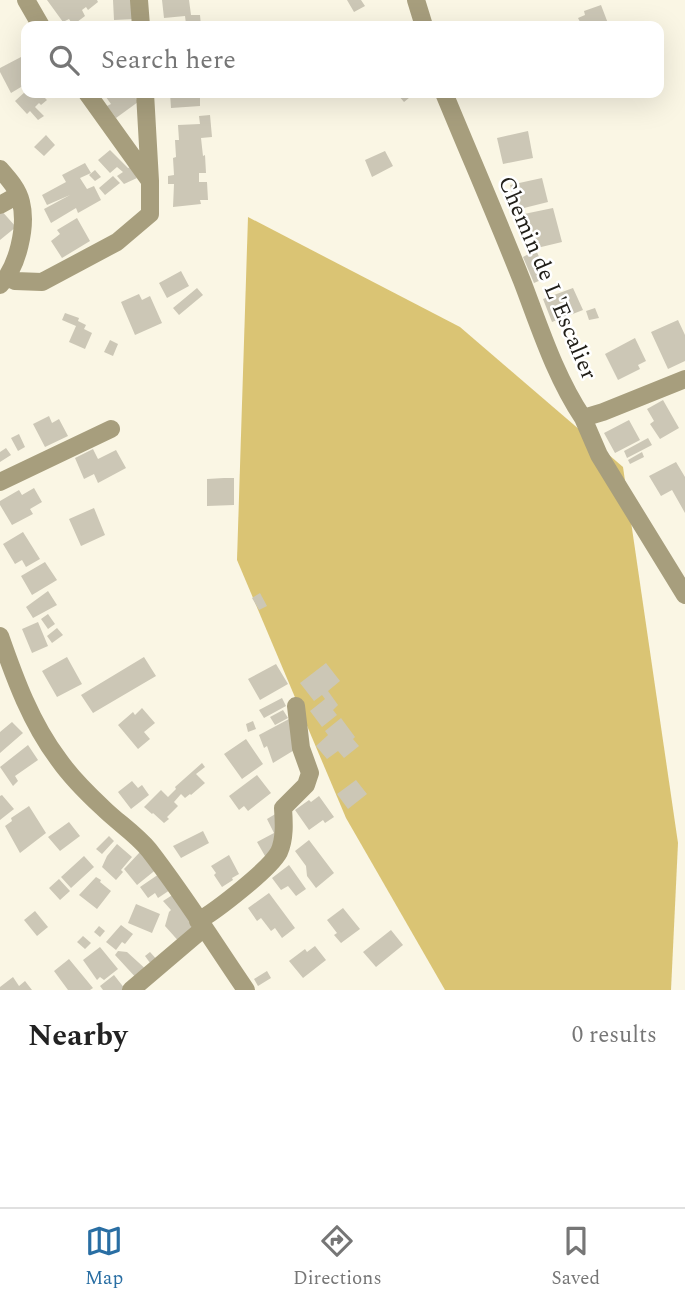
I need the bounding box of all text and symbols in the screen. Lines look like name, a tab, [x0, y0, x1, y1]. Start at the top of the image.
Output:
search box	[21, 21, 664, 98]
text: Search here	[101, 40, 236, 80]
icon: search	[45, 41, 83, 79]
street label: Chemin de L'Escalier	[488, 171, 606, 385]
text: Nearby	[28, 1013, 127, 1059]
text: 0 results	[572, 1018, 657, 1053]
tab: Map	[85, 1222, 123, 1293]
tab: Directions	[293, 1222, 382, 1293]
tab: Saved	[551, 1222, 600, 1293]

